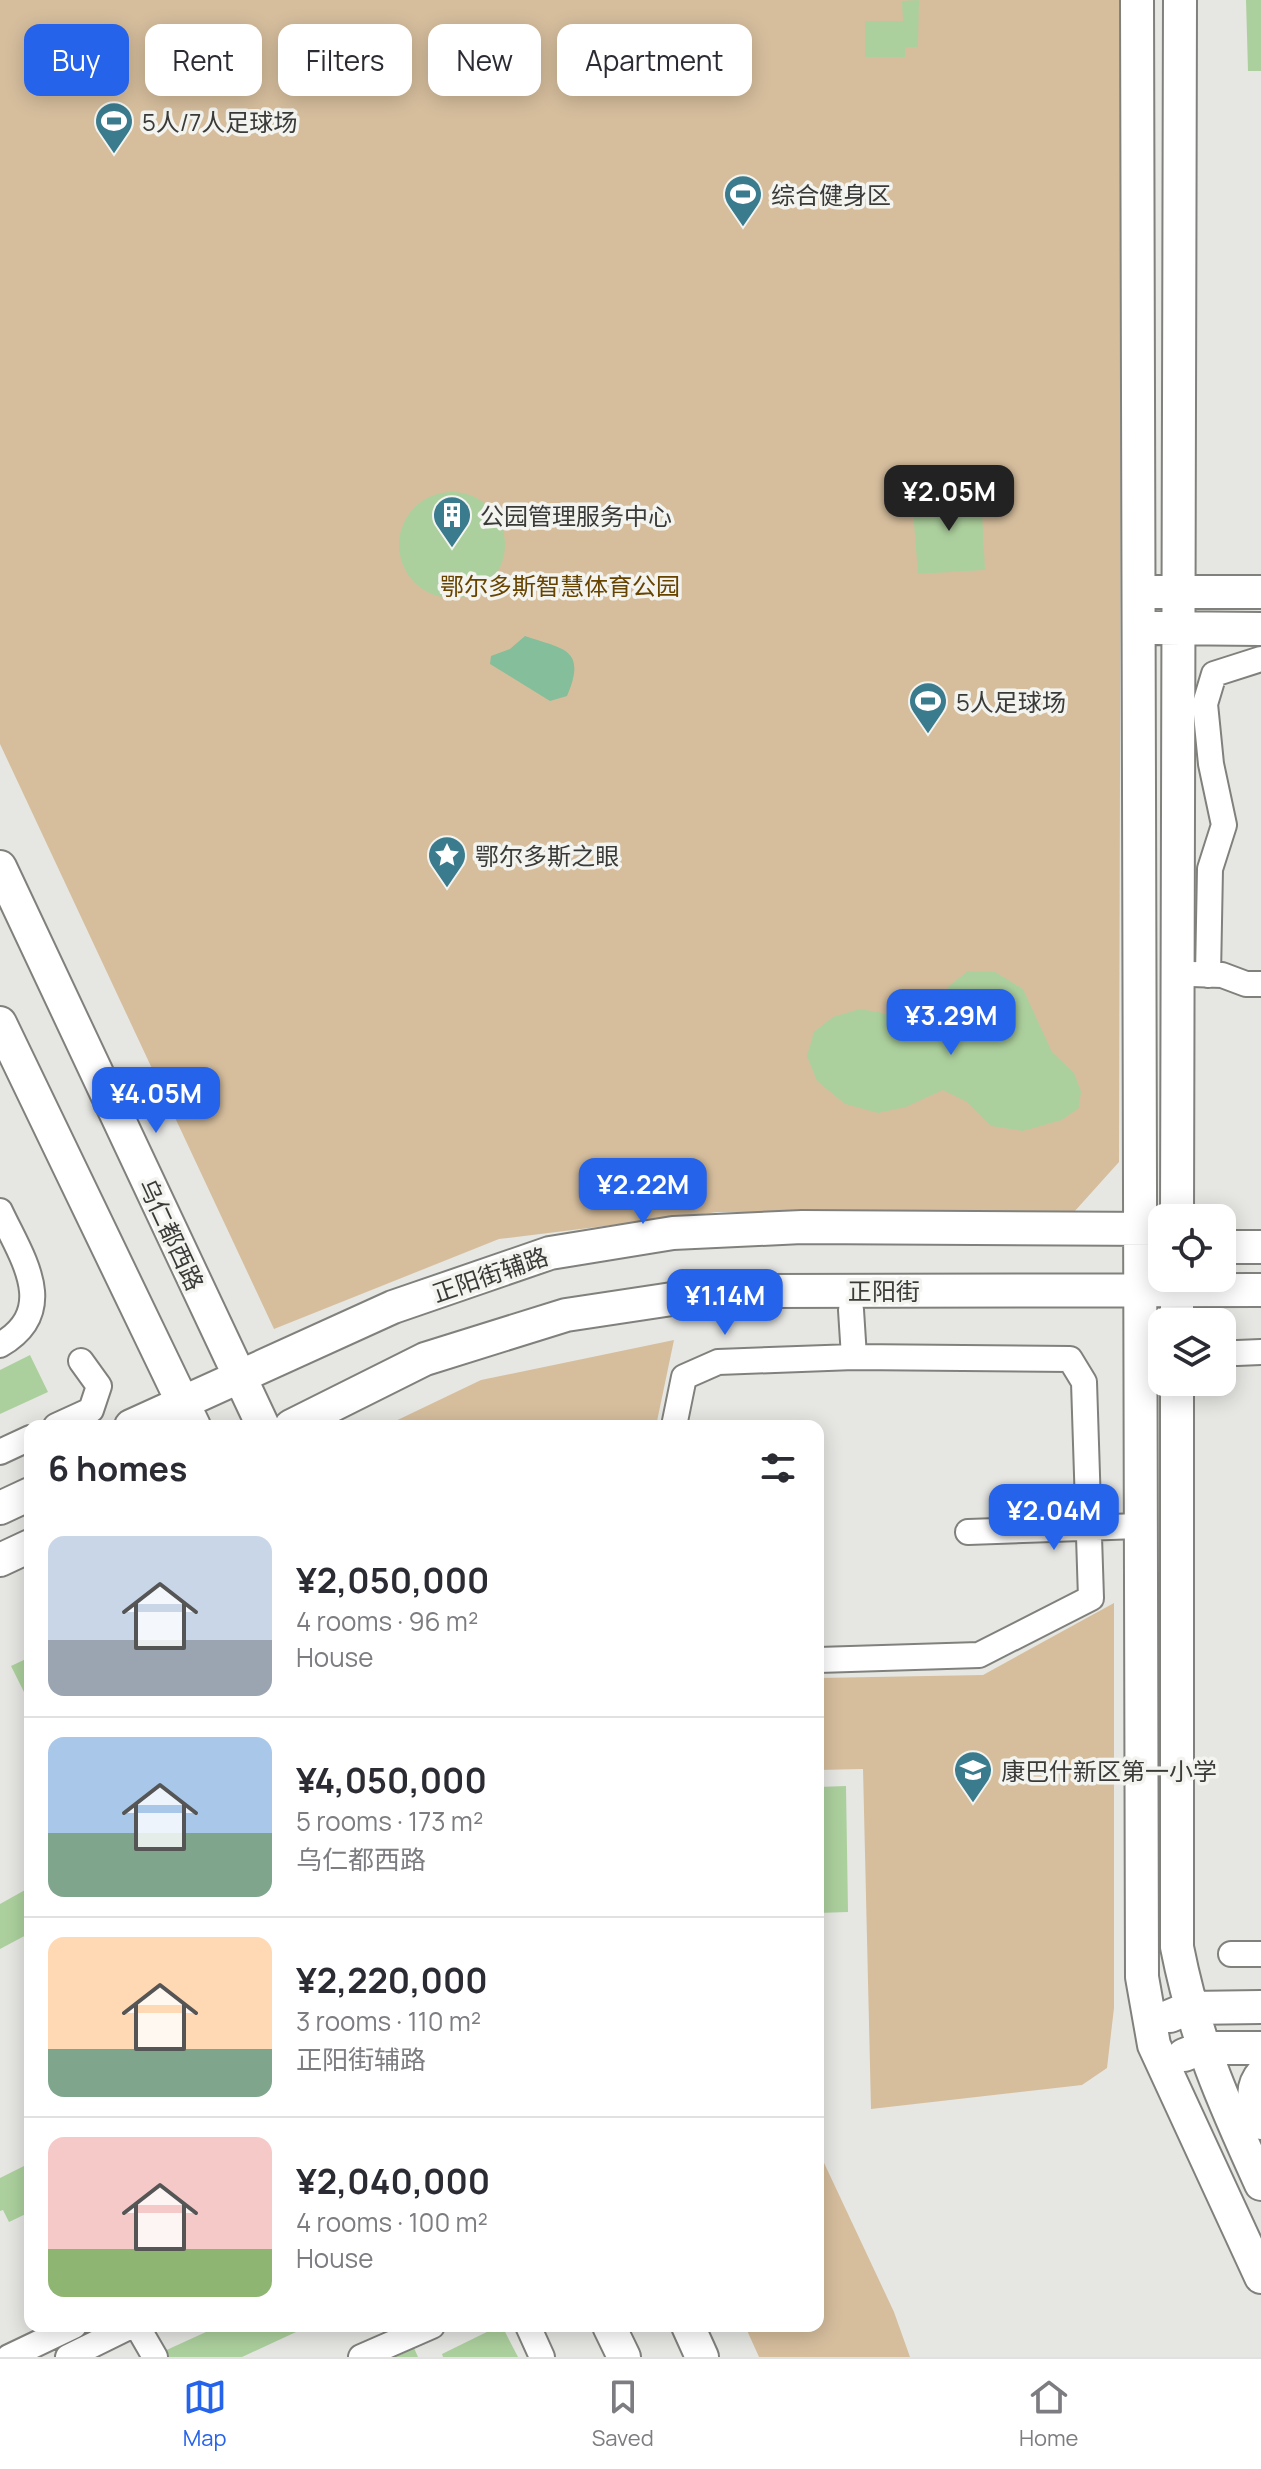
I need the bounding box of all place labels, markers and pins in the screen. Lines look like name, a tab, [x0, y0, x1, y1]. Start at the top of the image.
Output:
sports icon: 5人/7人足球场	[93, 100, 135, 155]
place label: 5人/7人足球场	[142, 105, 297, 138]
sports icon: 综合健身区	[722, 173, 764, 228]
place label: 综合健身区	[771, 178, 891, 211]
pin: ¥2.05M	[884, 465, 1014, 533]
building icon: 公园管理服务中心	[431, 494, 473, 549]
place label: 公园管理服务中心	[480, 499, 672, 532]
sports icon: 5人足球场	[907, 680, 949, 735]
place label: 5人足球场	[956, 685, 1066, 718]
place icon: 鄂尔多斯之眼	[426, 834, 468, 889]
place label: 鄂尔多斯之眼	[475, 839, 619, 872]
pin: ¥3.29M	[886, 989, 1016, 1057]
pin: ¥4.05M	[91, 1067, 221, 1135]
pin: ¥2.22M	[578, 1158, 708, 1226]
pin: ¥1.14M	[660, 1269, 790, 1337]
pin: ¥2.04M	[989, 1484, 1119, 1552]
school or university icon: 康巴什新区第一小学	[952, 1749, 994, 1804]
place label: 康巴什新区第一小学	[1001, 1754, 1217, 1787]

